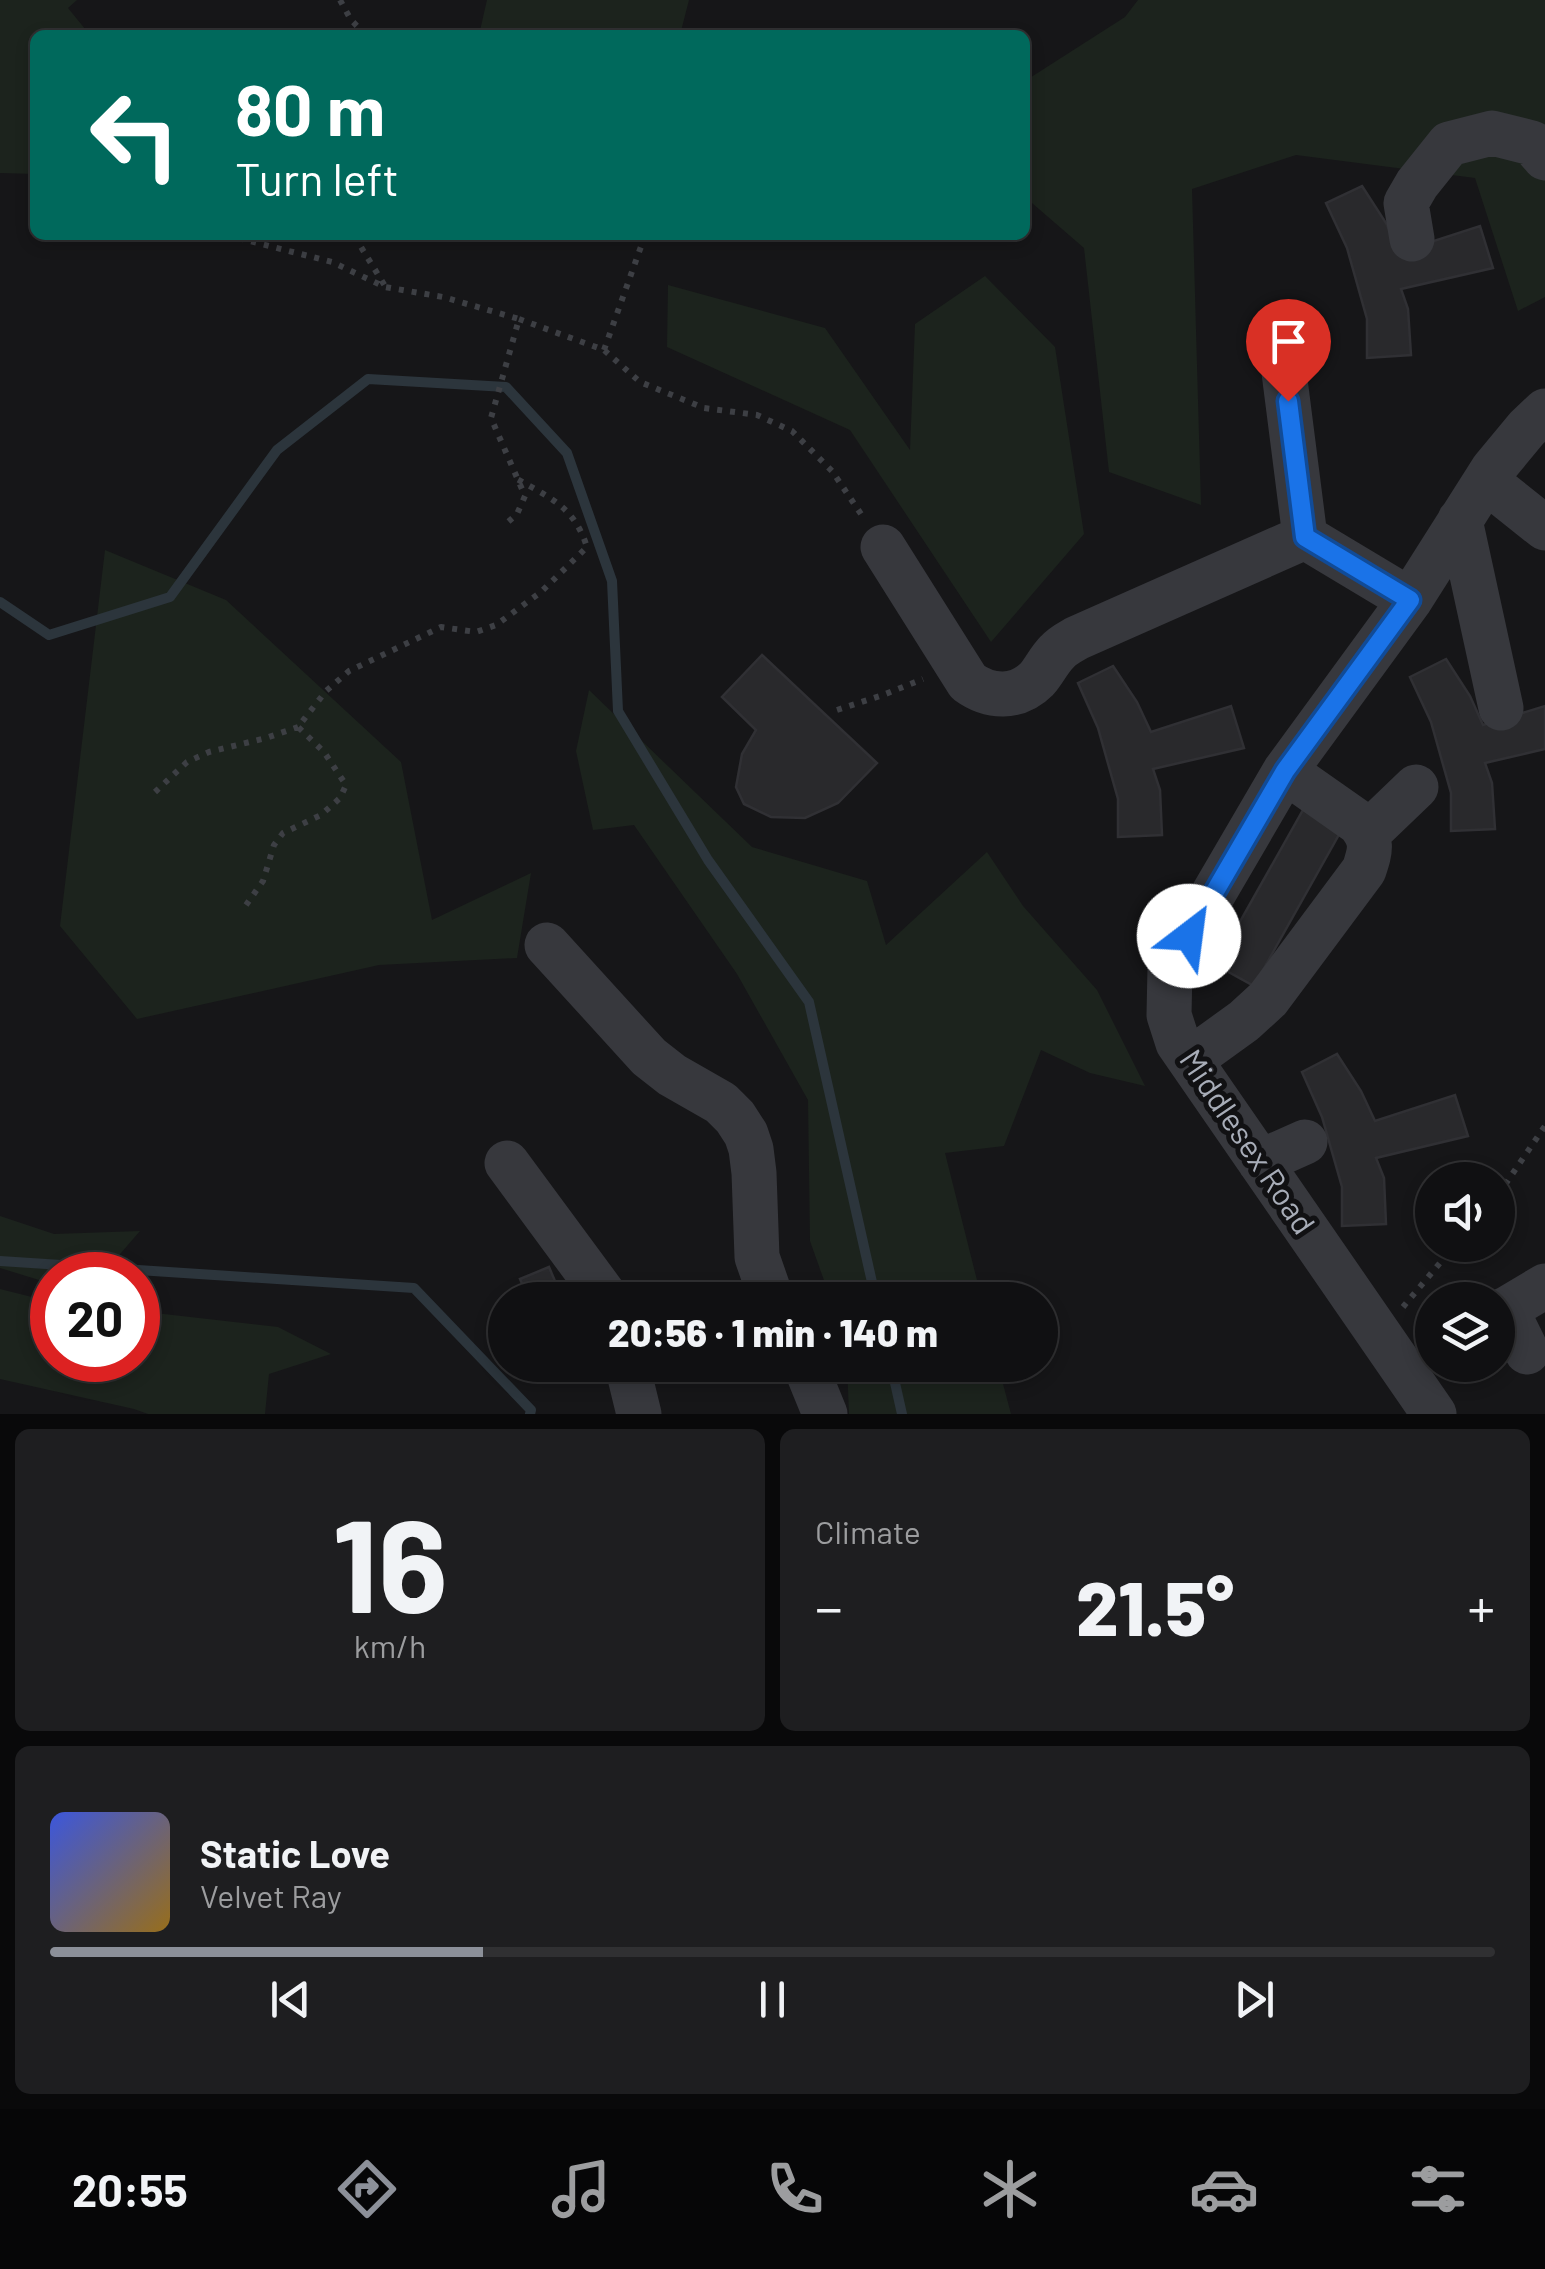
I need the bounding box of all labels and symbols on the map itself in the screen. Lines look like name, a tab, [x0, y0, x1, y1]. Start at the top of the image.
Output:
pin	[1246, 299, 1331, 402]
position arrow	[1137, 884, 1241, 988]
street label: Middlesex Road	[1173, 1041, 1324, 1240]
speed limit sign: 20	[30, 1252, 160, 1382]

